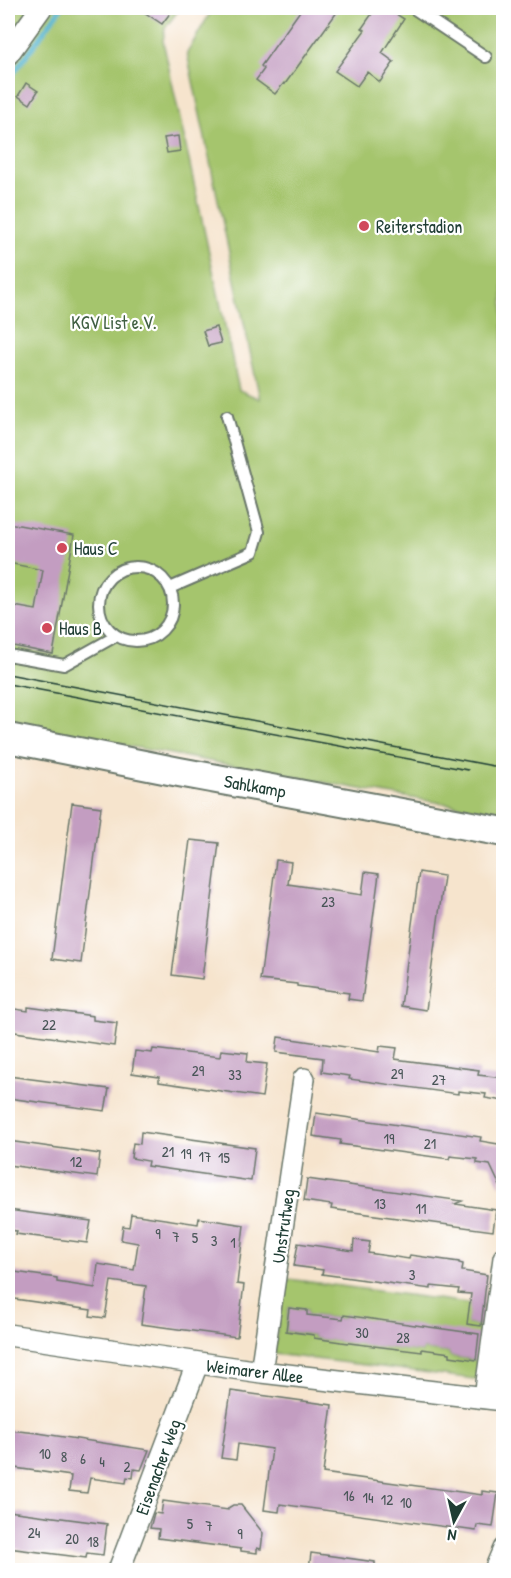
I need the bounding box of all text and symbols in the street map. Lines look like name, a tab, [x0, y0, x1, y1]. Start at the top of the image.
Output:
place label: Reiterstadion	[376, 214, 462, 239]
marker: Reiterstadion	[357, 219, 371, 233]
park label: KGV List e.V.	[71, 310, 157, 335]
place label: Haus C	[74, 536, 118, 561]
marker: Haus C	[55, 541, 69, 555]
place label: Haus B	[59, 616, 102, 641]
marker: Haus B	[40, 621, 54, 635]
street label: Sahlkamp	[222, 768, 288, 804]
house number: 23	[321, 891, 335, 912]
house number: 22	[42, 1014, 56, 1035]
house number: 29	[192, 1060, 205, 1081]
house number: 29	[391, 1063, 404, 1084]
house number: 33	[228, 1064, 242, 1085]
house number: 27	[432, 1069, 446, 1090]
house number: 19	[384, 1128, 395, 1149]
house number: 21	[424, 1133, 436, 1154]
house number: 21	[162, 1141, 174, 1162]
house number: 19	[181, 1143, 192, 1164]
house number: 17	[199, 1146, 211, 1167]
house number: 15	[218, 1147, 231, 1168]
house number: 12	[70, 1151, 82, 1172]
street label: Unstrutweg	[265, 1187, 301, 1265]
house number: 13	[374, 1193, 386, 1214]
house number: 11	[416, 1198, 426, 1219]
house number: 9	[155, 1223, 161, 1244]
house number: 7	[172, 1226, 180, 1247]
house number: 5	[192, 1227, 199, 1248]
house number: 3	[211, 1230, 218, 1251]
house number: 1	[230, 1232, 236, 1253]
house number: 3	[409, 1264, 416, 1285]
house number: 30	[355, 1322, 369, 1343]
house number: 28	[396, 1327, 410, 1348]
street label: Weimarer Allee	[205, 1353, 305, 1389]
street label: Eisenacher Weg	[129, 1416, 187, 1518]
house number: 10	[39, 1443, 51, 1464]
house number: 8	[61, 1446, 67, 1467]
house number: 6	[80, 1448, 86, 1469]
house number: 4	[99, 1451, 105, 1472]
house number: 2	[123, 1456, 131, 1477]
house number: 16	[343, 1485, 355, 1506]
house number: 14	[362, 1487, 374, 1508]
house number: 12	[381, 1489, 393, 1510]
north arrow	[424, 1491, 484, 1551]
house number: 10	[400, 1492, 412, 1513]
house number: 5	[187, 1513, 194, 1534]
house number: 7	[205, 1515, 213, 1536]
house number: 24	[28, 1522, 41, 1543]
house number: 9	[237, 1523, 243, 1544]
text: N	[446, 1524, 458, 1547]
house number: 20	[65, 1528, 79, 1549]
house number: 18	[87, 1531, 99, 1552]

